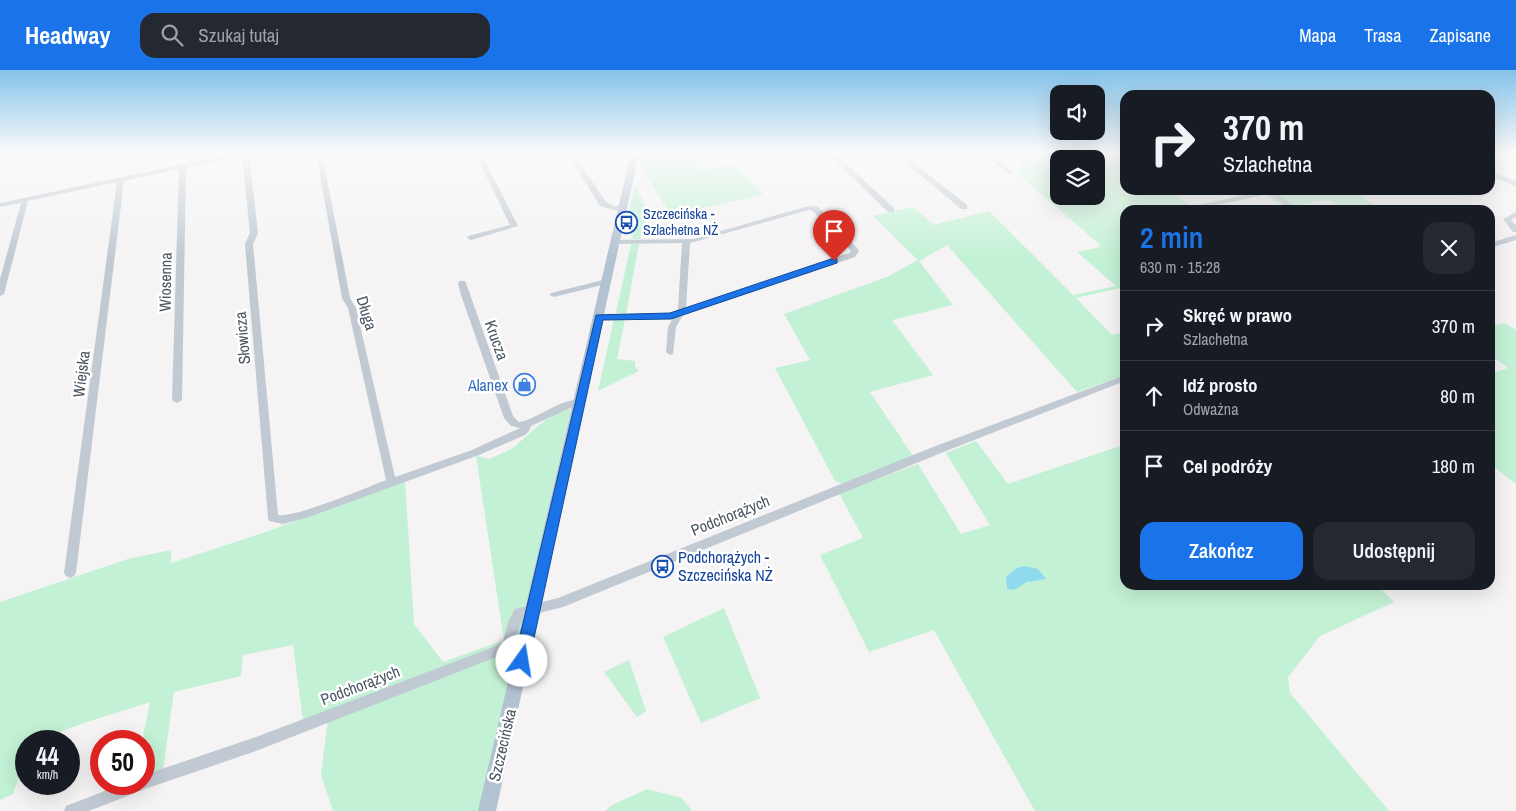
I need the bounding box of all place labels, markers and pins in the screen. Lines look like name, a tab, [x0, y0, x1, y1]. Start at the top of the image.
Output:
place label: Szczecińska - Szlachetna NŻ	[643, 205, 718, 239]
bus stop icon: Szczecińska - Szlachetna NŻ	[615, 210, 639, 234]
pin	[813, 210, 855, 261]
shop icon: Alanex	[512, 373, 536, 397]
place label: Alanex	[467, 374, 508, 396]
place label: Podchorążych - Szczecińska NŻ	[678, 546, 773, 586]
bus stop icon: Podchorążych - Szczecińska NŻ	[650, 554, 674, 578]

